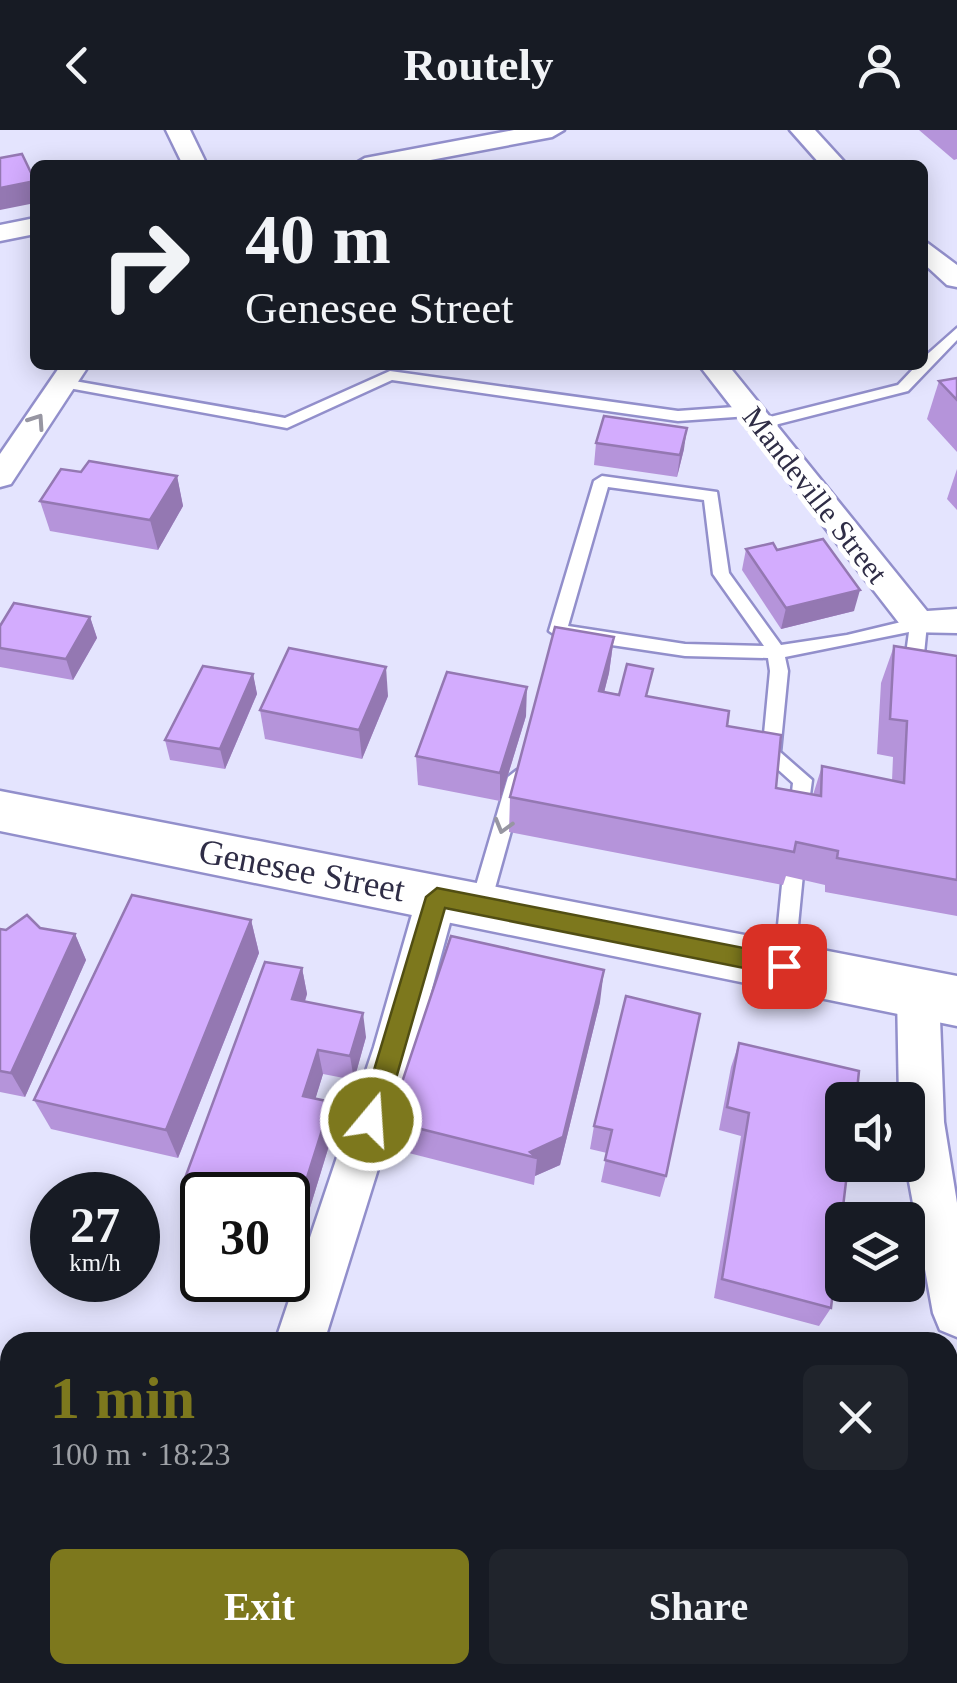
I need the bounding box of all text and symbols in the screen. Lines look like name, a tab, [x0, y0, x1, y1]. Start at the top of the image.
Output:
icon: back	[50, 38, 105, 93]
icon: person	[852, 38, 907, 93]
text: Routely	[404, 40, 554, 90]
icon: right	[80, 200, 210, 330]
text: 40 m	[245, 201, 391, 278]
text: Genesee Street	[245, 283, 514, 333]
street label: Mandeville Street	[736, 400, 895, 590]
one-way arrow	[25, 413, 44, 431]
one-way arrow	[494, 816, 515, 833]
street label: Genesee Street	[196, 831, 408, 910]
pin	[742, 924, 827, 1009]
icon: arrive	[757, 939, 812, 994]
position arrow	[319, 1068, 423, 1172]
map controls	[825, 1082, 925, 1302]
button: sound	[825, 1082, 925, 1182]
speed limit sign: 30	[180, 1172, 310, 1302]
text: 27	[70, 1197, 120, 1253]
button: layers	[825, 1202, 925, 1302]
text: km/h	[69, 1249, 121, 1276]
text: 1 min	[50, 1365, 195, 1431]
button: close	[803, 1365, 908, 1470]
text: 100 m · 18:23	[50, 1436, 230, 1472]
button: Exit	[50, 1549, 469, 1664]
button: Share	[489, 1549, 908, 1664]

